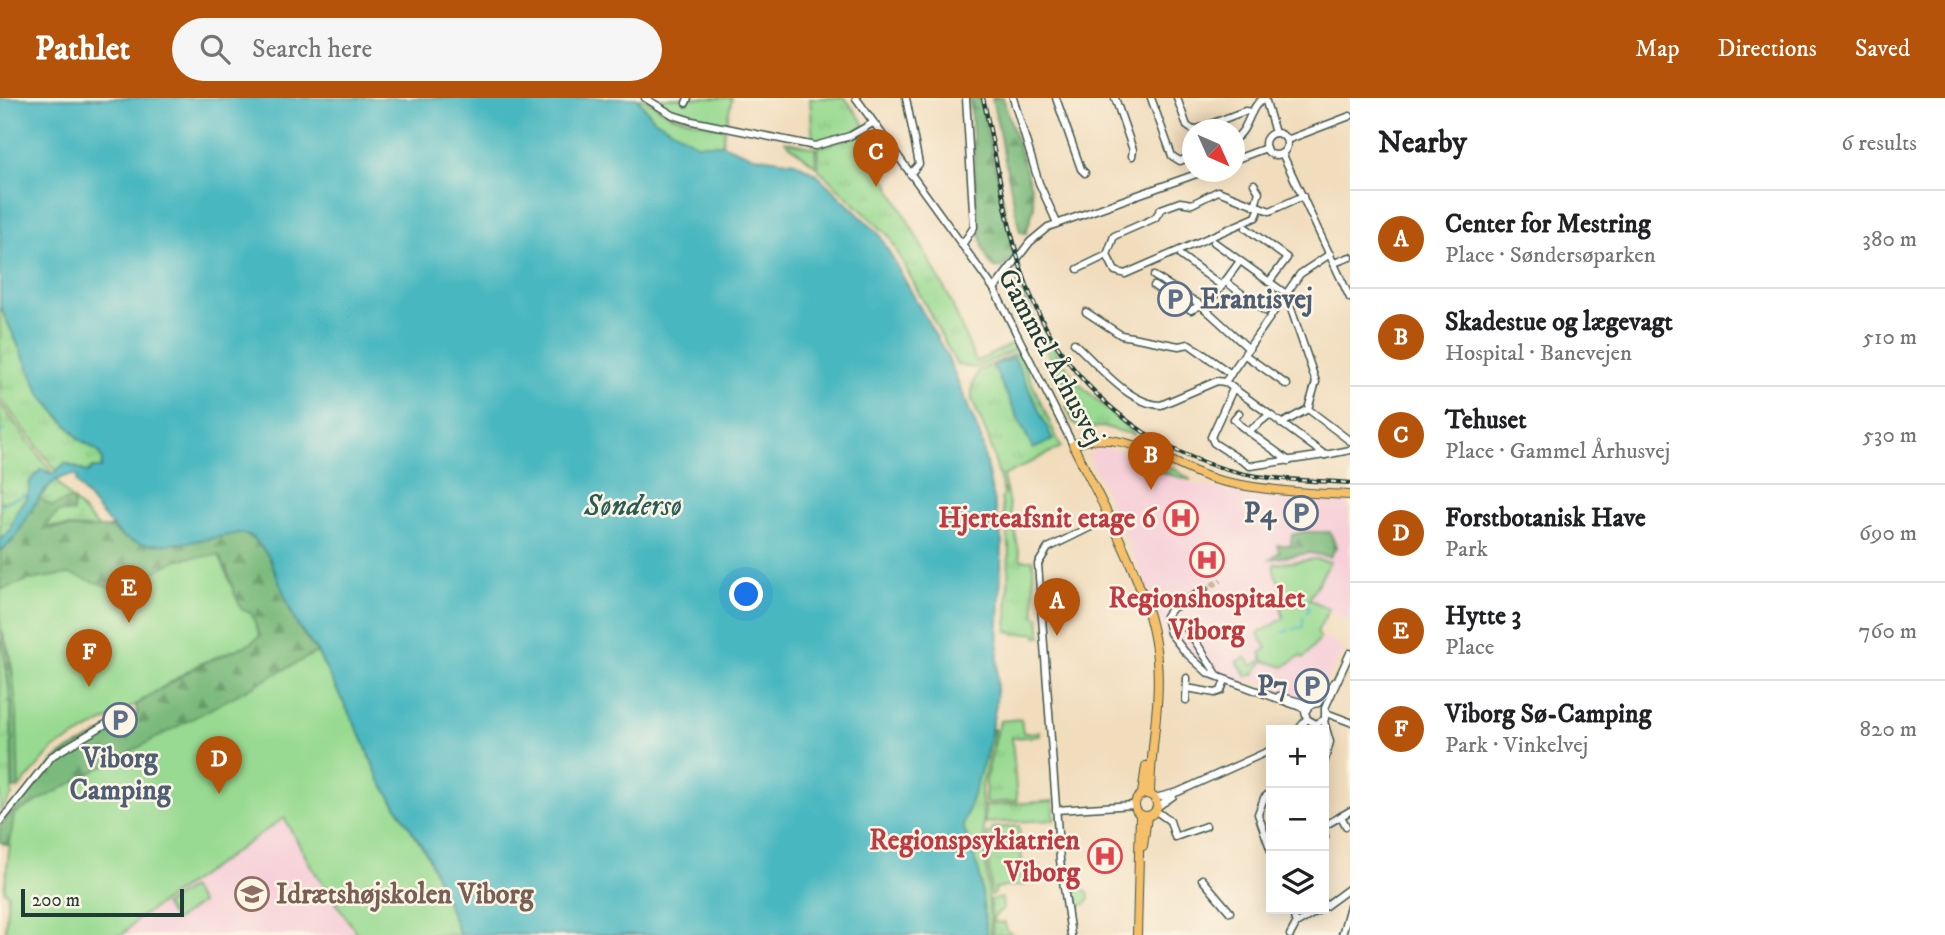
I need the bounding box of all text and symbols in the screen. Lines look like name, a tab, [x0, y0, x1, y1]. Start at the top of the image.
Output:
search box	[172, 18, 662, 81]
text: Pathlet	[35, 29, 130, 70]
icon: search	[196, 30, 234, 68]
text: Search here	[252, 33, 372, 66]
text: Map	[1635, 34, 1680, 64]
text: Directions	[1718, 34, 1817, 64]
text: Saved	[1855, 34, 1910, 64]
north arrow	[1182, 119, 1245, 182]
text: Nearby	[1378, 125, 1467, 162]
pin: C	[853, 129, 899, 187]
text: 6 results	[1841, 129, 1917, 158]
text: Center for Mestring	[1445, 208, 1651, 241]
text: A	[1394, 225, 1408, 254]
text: 380 m	[1862, 225, 1917, 254]
text: Place · Søndersøparken	[1445, 241, 1656, 270]
street label: Gammel Århusvej	[990, 262, 1113, 452]
parking icon: Erantisvej	[1156, 280, 1194, 318]
place label: Erantisvej	[1200, 282, 1313, 317]
text: Skadestue og lægevagt	[1445, 306, 1673, 339]
text: B	[1394, 323, 1408, 352]
text: 510 m	[1863, 323, 1917, 352]
text: Hospital · Banevejen	[1445, 339, 1632, 368]
text: Tehuset	[1445, 404, 1527, 437]
text: C	[1393, 421, 1409, 450]
text: 530 m	[1862, 421, 1917, 450]
pin: B	[1128, 432, 1174, 490]
text: Place · Gammel Århusvej	[1445, 437, 1670, 466]
water label: Søndersø	[583, 488, 682, 525]
parking icon: P4	[1282, 494, 1320, 532]
place label: P4	[1244, 496, 1278, 531]
hospital icon: Hjerteafsnit etage 6	[1162, 499, 1200, 537]
place label: Hjerteafsnit etage 6	[938, 501, 1157, 536]
text: Forstbotanisk Have	[1445, 502, 1646, 535]
text: D	[1392, 519, 1410, 548]
text: 690 m	[1859, 519, 1917, 548]
text: Park	[1445, 535, 1488, 564]
hospital icon: Regionshospitalet Viborg	[1188, 541, 1226, 579]
pin: E	[106, 565, 152, 623]
your location	[729, 577, 763, 611]
pin: A	[1034, 578, 1080, 636]
place label: Regionshospitalet Viborg	[1109, 581, 1306, 648]
text: Hytte 3	[1445, 600, 1521, 633]
text: E	[1393, 617, 1409, 646]
text: 760 m	[1858, 617, 1917, 646]
pin: F	[66, 629, 112, 687]
text: Place	[1445, 633, 1494, 662]
parking icon: P7	[1293, 667, 1331, 705]
place label: P7	[1257, 669, 1288, 704]
text: Viborg Sø-Camping	[1445, 698, 1651, 731]
parking icon: Viborg Camping	[101, 701, 139, 739]
text: F	[1394, 715, 1408, 744]
text: 820 m	[1860, 715, 1917, 744]
map controls	[1266, 725, 1329, 914]
button: +	[1266, 725, 1329, 788]
text: Park · Vinkelvej	[1445, 731, 1588, 760]
pin: D	[196, 736, 242, 794]
place label: Viborg Camping	[69, 741, 172, 808]
button: −	[1266, 788, 1329, 851]
place label: Regionspsykiatrien Viborg	[869, 823, 1081, 890]
hospital icon: Regionspsykiatrien Viborg	[1086, 837, 1124, 875]
button: layers	[1266, 851, 1329, 914]
school or university icon: Idrætshøjskolen Viborg	[233, 875, 271, 913]
place label: Idrætshøjskolen Viborg	[276, 877, 535, 912]
scale bar	[21, 886, 184, 918]
text: 200 m	[32, 889, 80, 912]

